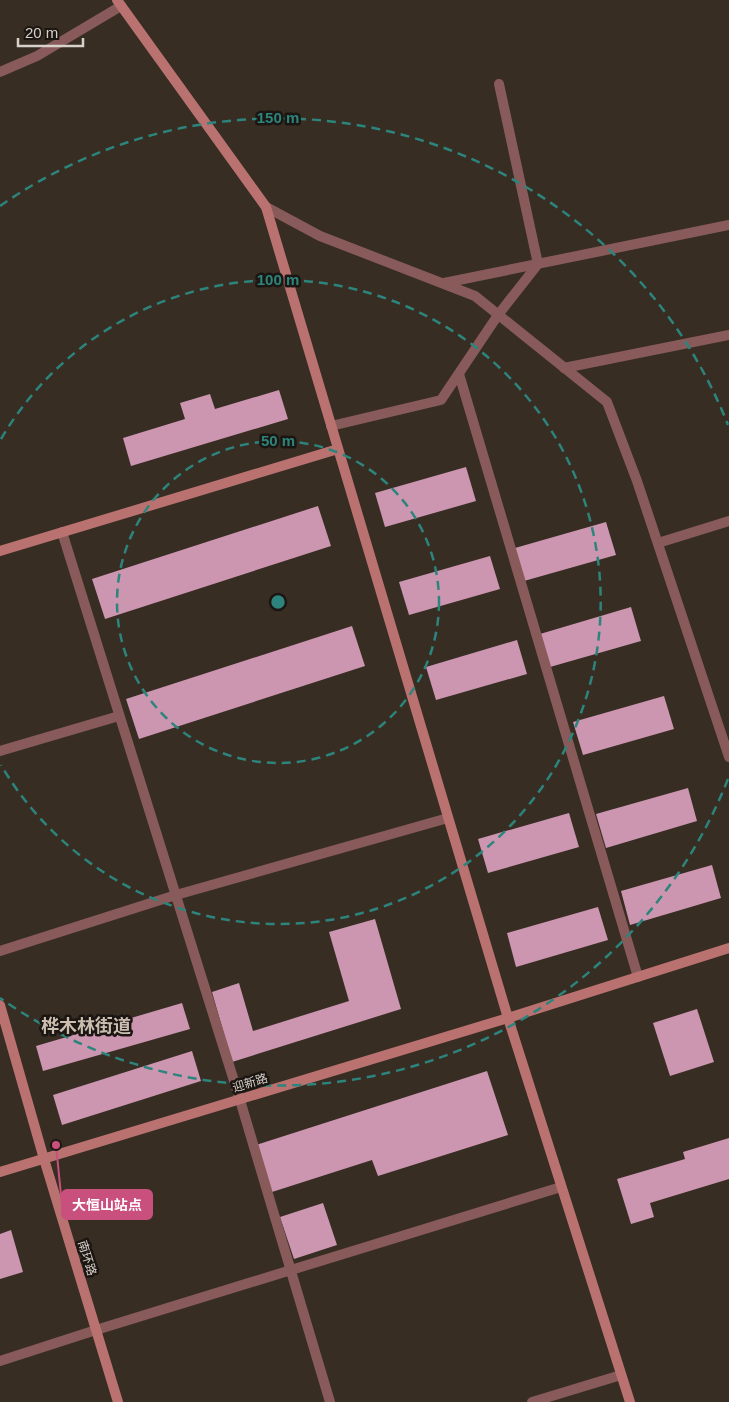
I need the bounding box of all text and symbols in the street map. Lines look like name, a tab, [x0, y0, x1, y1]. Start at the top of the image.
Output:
scale bar	[18, 15, 82, 47]
text: 20 m	[25, 24, 58, 41]
text: 150 m	[257, 109, 299, 126]
text: 100 m	[257, 271, 299, 288]
text: 50 m	[261, 432, 295, 449]
centre of rings	[269, 593, 287, 611]
district label: 桦木林街道	[41, 1016, 131, 1036]
street label: 迎新路	[231, 1071, 269, 1095]
callout: 大恒山站点	[62, 1190, 152, 1219]
text: 大恒山站点	[72, 1197, 142, 1213]
street label: 南环路	[75, 1239, 99, 1277]

